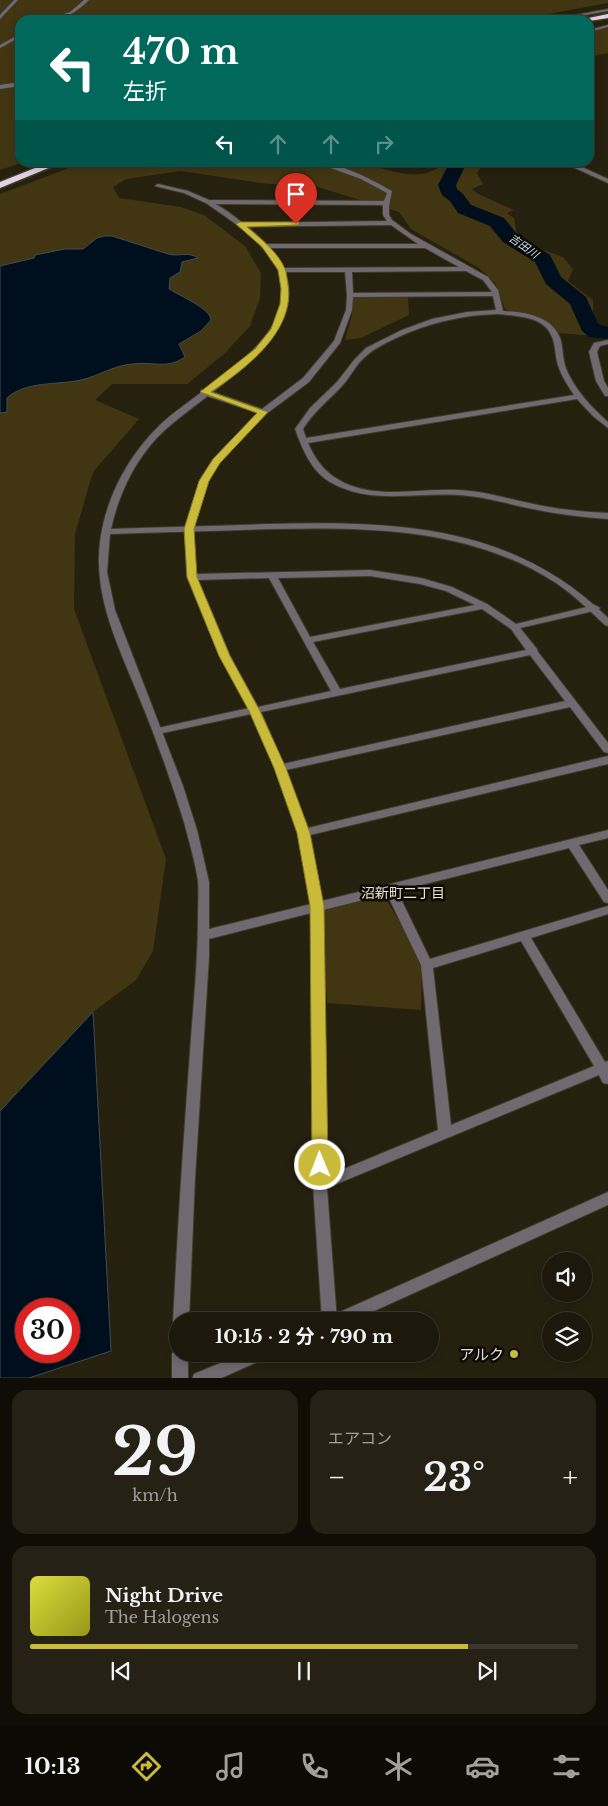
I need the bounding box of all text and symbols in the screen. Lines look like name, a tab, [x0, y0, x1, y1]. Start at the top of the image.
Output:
text: 470 m	[123, 30, 239, 73]
icon: left	[40, 35, 105, 100]
text: 左折	[123, 78, 167, 105]
icon: left	[211, 130, 239, 158]
icon: ahead	[264, 130, 292, 158]
icon: ahead	[317, 130, 345, 158]
icon: right	[370, 130, 398, 158]
pin	[275, 173, 317, 224]
icon: arrive	[282, 180, 310, 208]
water label: 吉田川	[506, 231, 542, 262]
district label: 沼新町二丁目	[361, 884, 445, 902]
position arrow	[293, 1138, 345, 1190]
map controls	[542, 1252, 592, 1362]
button: sound	[542, 1252, 592, 1302]
speed limit sign: 30	[15, 1298, 80, 1363]
button: layers	[542, 1312, 592, 1362]
text: 10:15 · 2 分 · 790 m	[215, 1325, 393, 1348]
place label: アルク	[459, 1345, 504, 1364]
marker: アルク	[508, 1348, 520, 1360]
text: 29	[112, 1412, 198, 1493]
text: エアコン	[328, 1428, 392, 1448]
text: 23°	[423, 1454, 485, 1501]
text: −	[328, 1460, 346, 1495]
text: +	[563, 1460, 578, 1495]
text: km/h	[132, 1485, 178, 1505]
text: Night Drive	[105, 1584, 223, 1607]
text: The Halogens	[105, 1607, 219, 1627]
icon: previous	[107, 1657, 135, 1685]
icon: pause	[290, 1657, 318, 1685]
icon: next	[473, 1657, 501, 1685]
icon: directions	[129, 1749, 164, 1784]
icon: music	[213, 1749, 248, 1784]
icon: phone	[297, 1749, 332, 1784]
icon: climate	[381, 1749, 416, 1784]
icon: car	[465, 1749, 500, 1784]
icon: filters	[549, 1749, 584, 1784]
text: 10:13	[24, 1753, 80, 1780]

